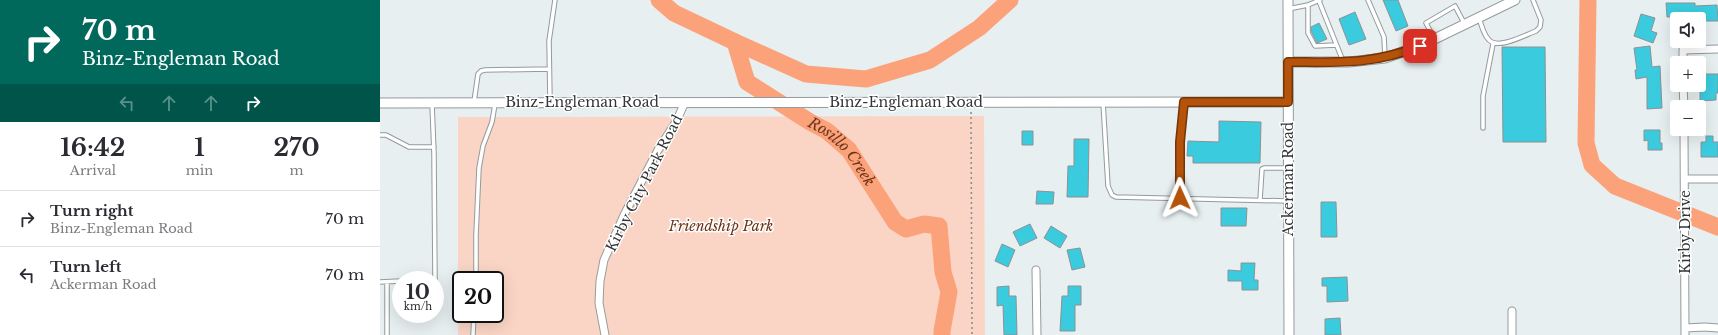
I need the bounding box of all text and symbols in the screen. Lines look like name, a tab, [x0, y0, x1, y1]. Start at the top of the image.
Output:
map controls	[1670, 12, 1706, 136]
button: sound	[1670, 12, 1706, 48]
text: 70 m	[82, 13, 156, 48]
icon: right	[16, 16, 68, 68]
pin	[1403, 29, 1437, 63]
icon: arrive	[1409, 35, 1431, 57]
text: Binz-Engleman Road	[82, 48, 280, 70]
button: +	[1670, 56, 1706, 92]
icon: left	[116, 92, 138, 114]
icon: ahead	[158, 92, 180, 114]
icon: ahead	[200, 92, 222, 114]
icon: right	[242, 92, 264, 114]
street label: Binz-Engleman Road	[505, 93, 659, 111]
street label: Binz-Engleman Road	[829, 93, 983, 111]
button: −	[1670, 100, 1706, 136]
street label: Kirby City Park Road	[602, 111, 687, 254]
water label: Rosillo Creek	[804, 112, 880, 189]
street label: Ackerman Road	[1279, 121, 1297, 237]
text: 16:42	[60, 133, 125, 162]
text: 1	[194, 133, 205, 162]
text: 270	[273, 133, 320, 162]
text: Arrival	[70, 162, 116, 179]
text: min	[186, 162, 213, 179]
text: m	[290, 162, 304, 179]
position arrow	[1159, 177, 1201, 219]
street label: Kirby Drive	[1676, 190, 1694, 274]
text: Turn right	[50, 201, 133, 220]
icon: right	[16, 208, 38, 230]
text: 70 m	[325, 209, 364, 228]
park label: Friendship Park	[668, 217, 773, 235]
text: Binz-Engleman Road	[50, 220, 193, 237]
text: Turn left	[50, 257, 121, 276]
icon: left	[16, 264, 38, 286]
text: 70 m	[325, 265, 364, 284]
speed limit sign: 20	[452, 271, 504, 323]
text: Ackerman Road	[50, 276, 156, 293]
text: 10	[406, 280, 430, 304]
text: km/h	[404, 300, 432, 313]

